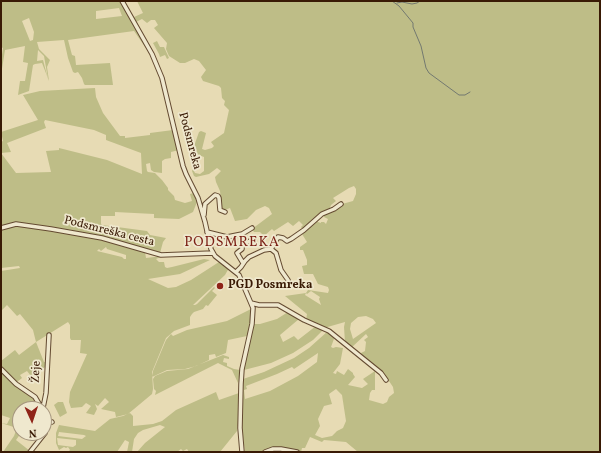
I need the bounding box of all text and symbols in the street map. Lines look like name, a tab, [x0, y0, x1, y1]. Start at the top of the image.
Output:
street label: Podsmreka	[174, 111, 204, 171]
street label: Podsmreška cesta	[62, 214, 156, 250]
district label: PODSMREKA	[184, 235, 280, 251]
place label: PGD Posmreka	[228, 279, 312, 293]
marker: PGD Posmreka	[215, 281, 225, 291]
street label: Žeje	[29, 361, 45, 383]
north arrow	[12, 401, 52, 441]
text: N	[28, 425, 37, 440]

